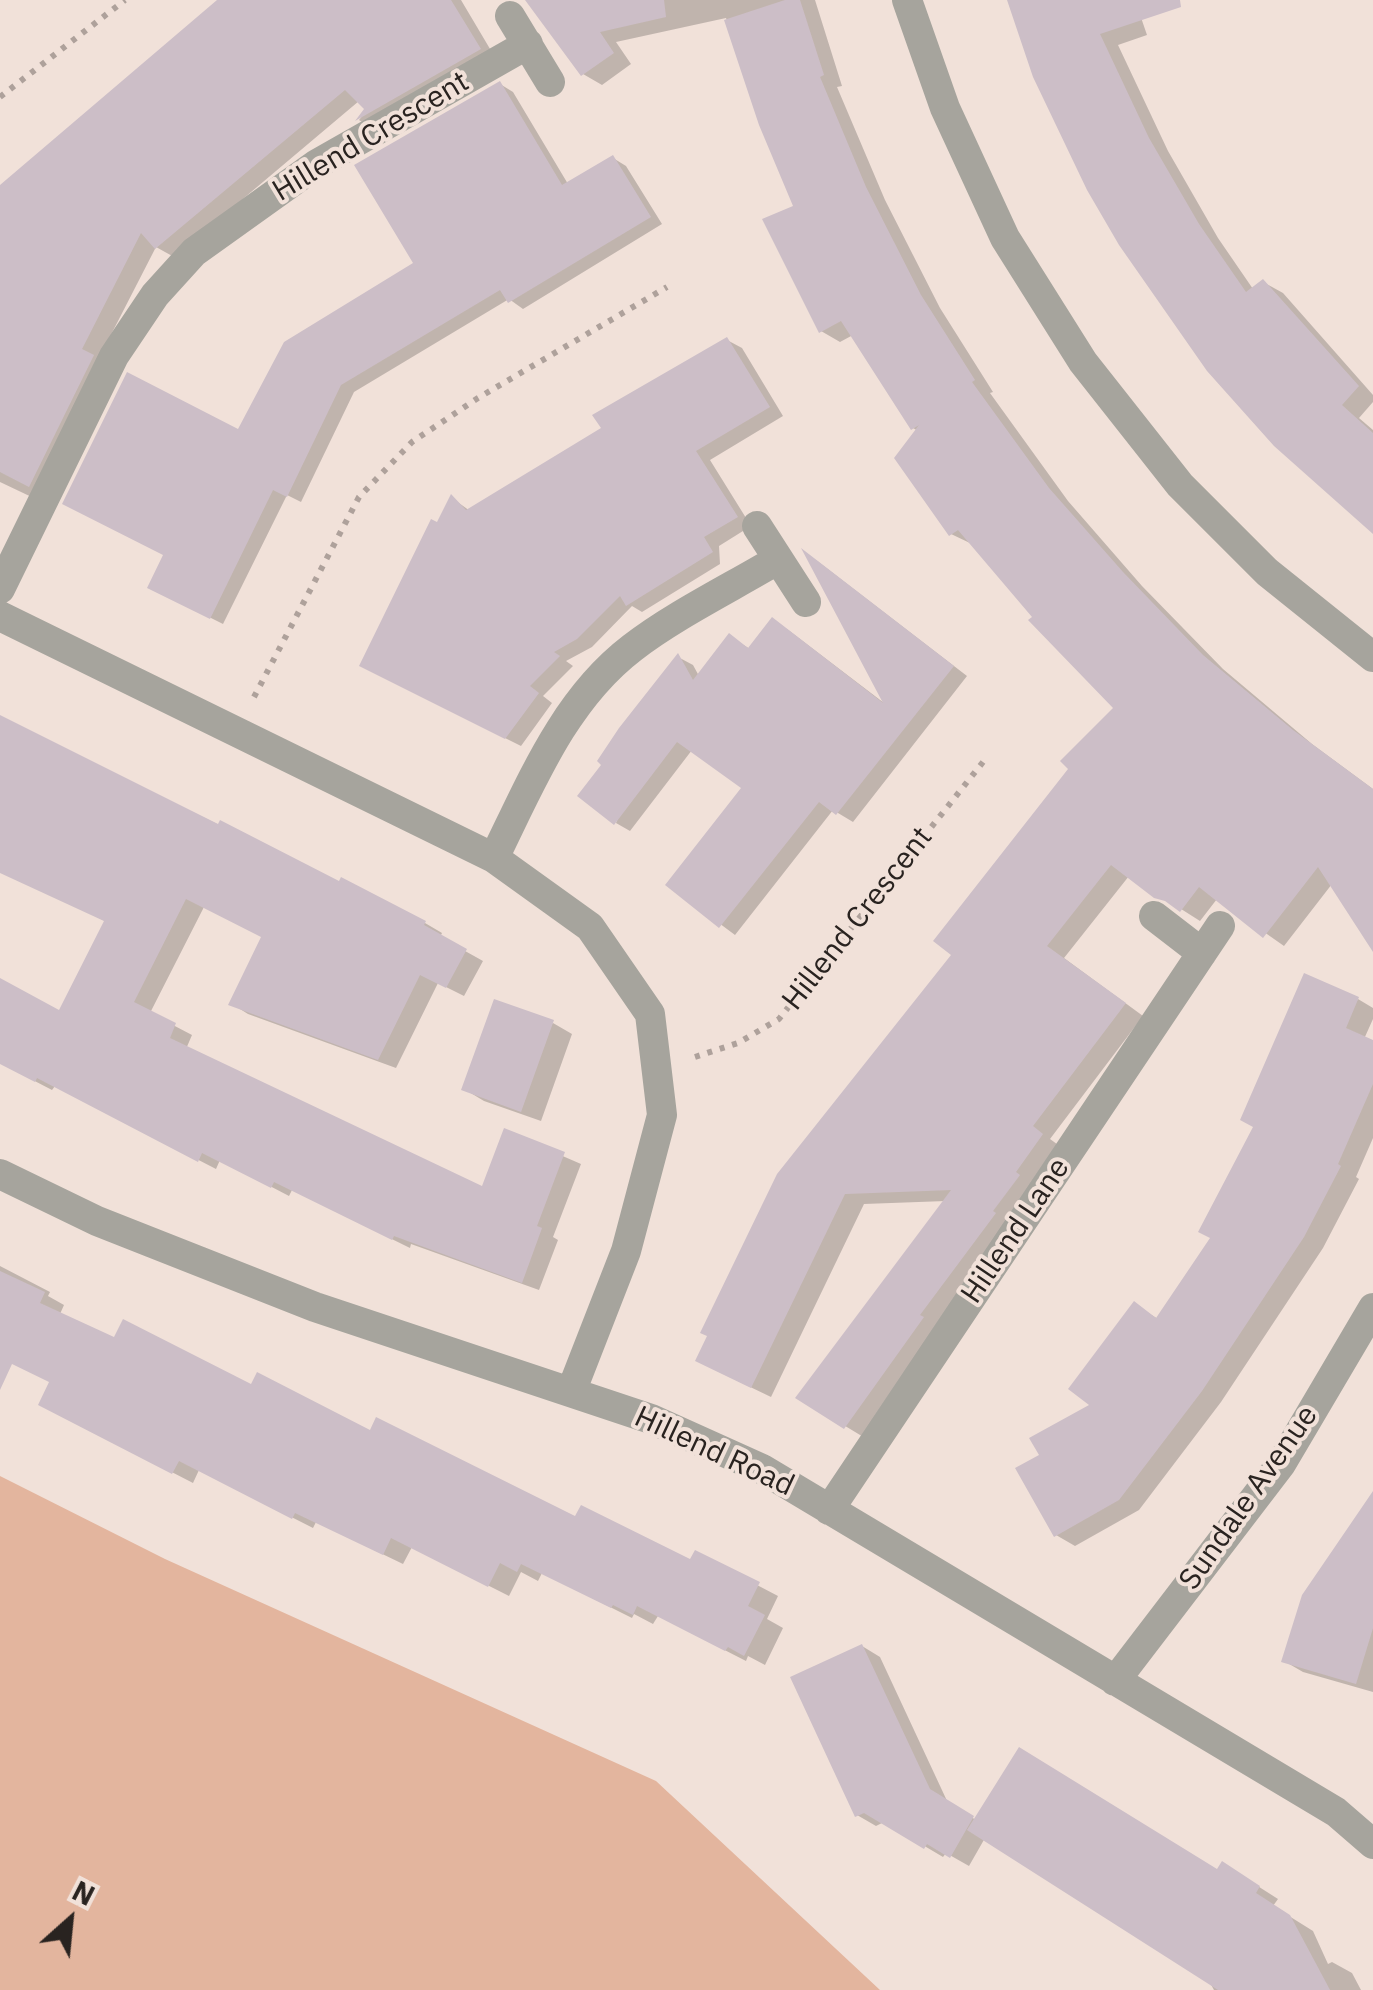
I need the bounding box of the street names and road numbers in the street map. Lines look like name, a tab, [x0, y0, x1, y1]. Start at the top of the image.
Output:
street label: Hillend Crescent	[266, 64, 476, 210]
street label: Hillend Crescent	[775, 820, 941, 1018]
street label: Hillend Lane	[954, 1152, 1078, 1310]
street label: Hillend Road	[629, 1399, 799, 1505]
street label: Sundale Avenue	[1172, 1399, 1326, 1597]

